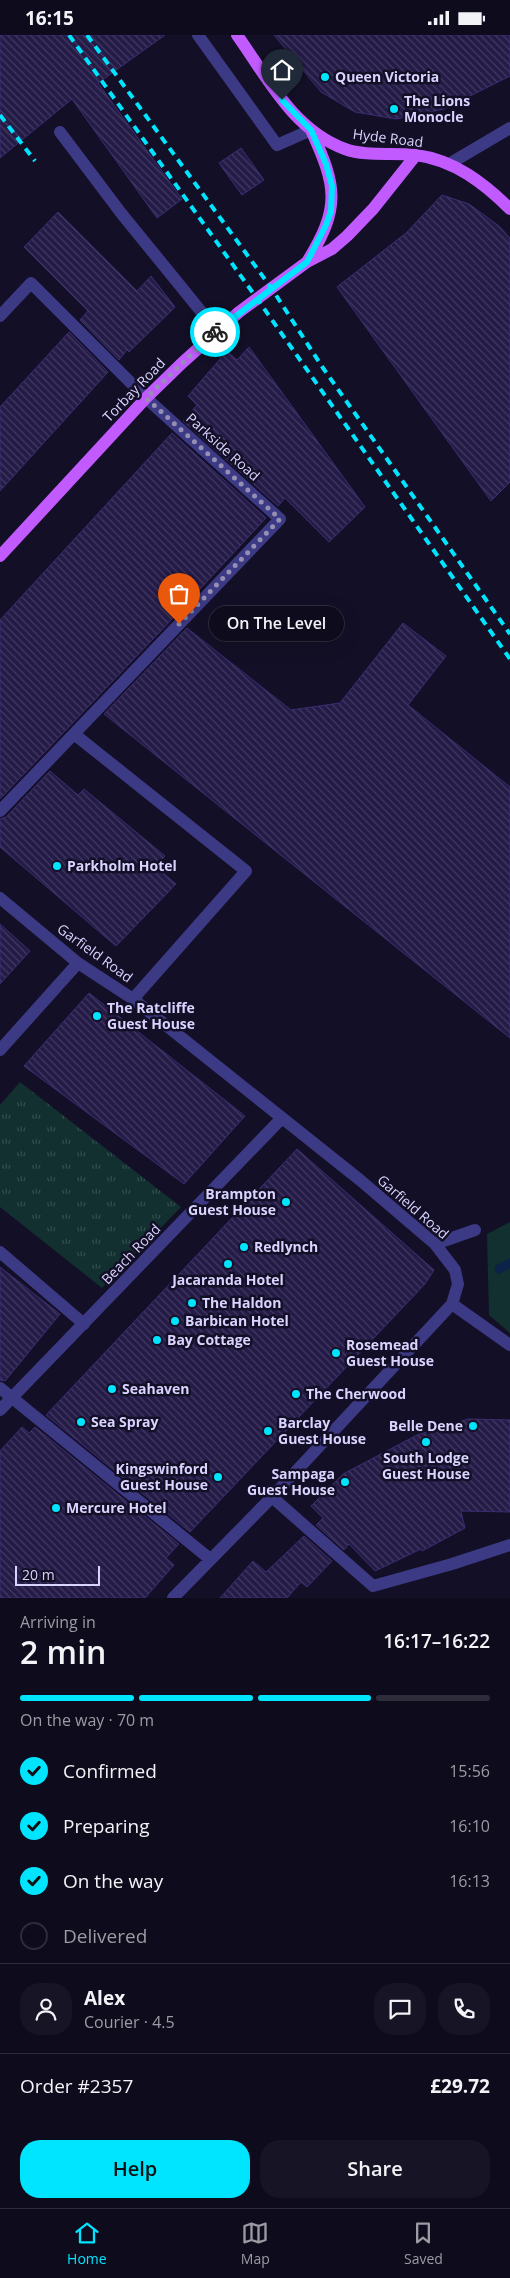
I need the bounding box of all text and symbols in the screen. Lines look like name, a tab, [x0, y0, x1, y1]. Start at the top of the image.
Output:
text: 16:15	[25, 5, 74, 31]
pin	[261, 49, 303, 100]
icon: home	[268, 56, 296, 84]
place label: Queen Victoria	[335, 67, 439, 86]
marker: Queen Victoria	[319, 71, 331, 83]
place label: The Lions Monocle	[404, 91, 470, 126]
marker: The Lions Monocle	[388, 103, 400, 115]
street label: Hyde Road	[352, 124, 424, 151]
courier	[190, 307, 240, 357]
icon: bike	[201, 318, 229, 346]
street label: Torbay Road	[98, 353, 169, 426]
street label: Parkside Road	[182, 408, 264, 485]
pin	[158, 573, 200, 624]
icon: bag	[165, 580, 193, 608]
callout: On The Level	[209, 607, 344, 641]
text: On The Level	[227, 612, 326, 634]
place label: Parkholm Hotel	[67, 856, 177, 875]
marker: Parkholm Hotel	[51, 860, 63, 872]
street label: Garfield Road	[54, 919, 137, 986]
place label: The Ratcliffe Guest House	[107, 998, 195, 1033]
marker: The Ratcliffe Guest House	[91, 1010, 103, 1022]
street label: Garfield Road	[374, 1170, 453, 1243]
place label: Brampton Guest House	[188, 1184, 276, 1219]
marker: Brampton Guest House	[280, 1196, 292, 1208]
street label: Beach Road	[97, 1219, 164, 1288]
place label: Redlynch	[254, 1237, 318, 1256]
marker: Redlynch	[238, 1241, 250, 1253]
marker: Jacaranda Hotel	[222, 1258, 234, 1270]
place label: Jacaranda Hotel	[170, 1270, 284, 1289]
place label: The Haldon	[202, 1293, 281, 1312]
marker: The Haldon	[186, 1297, 198, 1309]
place label: Barbican Hotel	[185, 1311, 289, 1330]
marker: Barbican Hotel	[169, 1315, 181, 1327]
place label: Bay Cottage	[167, 1330, 251, 1349]
marker: Bay Cottage	[151, 1334, 163, 1346]
place label: Rosemead Guest House	[346, 1335, 434, 1370]
marker: Rosemead Guest House	[330, 1347, 342, 1359]
place label: Seahaven	[122, 1379, 190, 1398]
marker: Seahaven	[106, 1383, 118, 1395]
place label: The Cherwood	[306, 1384, 406, 1403]
marker: The Cherwood	[290, 1388, 302, 1400]
place label: Sea Spray	[91, 1412, 158, 1431]
place label: Barclay Guest House	[278, 1413, 366, 1448]
marker: Sea Spray	[75, 1416, 87, 1428]
place label: Belle Dene	[389, 1416, 463, 1435]
marker: Belle Dene	[467, 1420, 479, 1432]
marker: Barclay Guest House	[262, 1425, 274, 1437]
marker: South Lodge Guest House	[420, 1436, 432, 1448]
place label: South Lodge Guest House	[382, 1448, 470, 1483]
place label: Kingswinford Guest House	[116, 1459, 208, 1494]
place label: Sampaga Guest House	[247, 1464, 335, 1499]
marker: Kingswinford Guest House	[212, 1471, 224, 1483]
marker: Sampaga Guest House	[339, 1476, 351, 1488]
place label: Mercure Hotel	[66, 1498, 167, 1517]
marker: Mercure Hotel	[50, 1502, 62, 1514]
scale bar	[15, 1563, 100, 1586]
text: 20 m	[22, 1565, 55, 1584]
text: Arriving in	[20, 1611, 96, 1633]
text: 16:17–16:22	[383, 1628, 490, 1654]
text: 2 min	[20, 1630, 106, 1673]
text: On the way · 70 m	[20, 1709, 154, 1731]
icon: check	[20, 1757, 48, 1785]
text: Confirmed	[63, 1758, 157, 1784]
text: 15:56	[449, 1760, 490, 1782]
icon: check	[20, 1812, 48, 1840]
text: Preparing	[63, 1813, 150, 1839]
text: 16:10	[449, 1815, 490, 1837]
icon: check	[20, 1867, 48, 1895]
text: On the way	[63, 1868, 163, 1894]
text: 16:13	[449, 1870, 490, 1892]
text: Delivered	[63, 1923, 147, 1949]
button: person	[20, 1983, 72, 2035]
button: chat	[374, 1983, 426, 2035]
button: phone	[438, 1983, 490, 2035]
text: Alex	[84, 1985, 125, 2011]
text: Courier · 4.5	[84, 2011, 175, 2033]
text: Order #2357	[20, 2073, 133, 2099]
text: £29.72	[430, 2073, 490, 2099]
button: Help	[20, 2140, 250, 2198]
button: Share	[260, 2140, 490, 2198]
tab: Home	[67, 2219, 107, 2268]
tab: Map	[241, 2219, 270, 2268]
tab: Saved	[404, 2219, 443, 2268]

